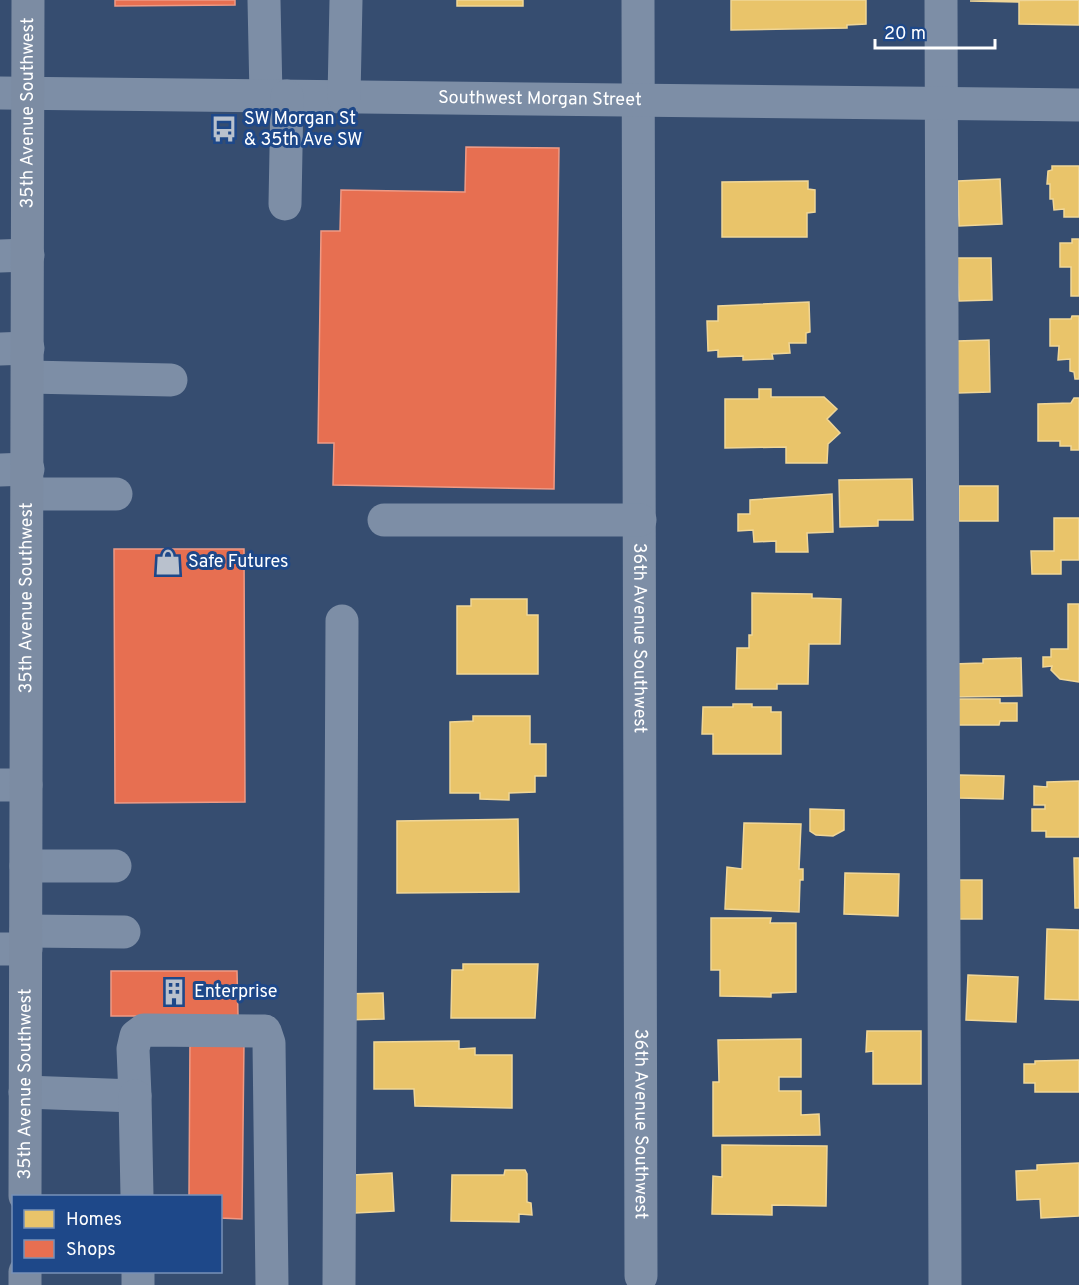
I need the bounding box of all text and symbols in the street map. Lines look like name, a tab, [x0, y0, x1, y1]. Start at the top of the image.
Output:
scale bar	[875, 12, 995, 50]
street label: 35th Avenue Southwest	[16, 17, 39, 209]
text: 20 m	[884, 23, 926, 46]
street label: Southwest Morgan Street	[438, 86, 642, 112]
place label: SW Morgan St & 35th Ave SW	[244, 108, 362, 152]
bus stop icon: SW Morgan St & 35th Ave SW	[209, 114, 239, 144]
street label: 35th Avenue Southwest	[15, 502, 38, 694]
street label: 36th Avenue Southwest	[628, 543, 651, 733]
shop icon: Safe Futures	[153, 547, 183, 577]
place label: Safe Futures	[188, 551, 288, 574]
building icon: Enterprise	[159, 977, 189, 1007]
place label: Enterprise	[194, 981, 277, 1004]
street label: 35th Avenue Southwest	[14, 988, 37, 1180]
street label: 36th Avenue Southwest	[629, 1029, 652, 1219]
legend	[12, 1195, 222, 1273]
text: Homes	[66, 1209, 122, 1232]
text: Shops	[66, 1239, 116, 1262]

